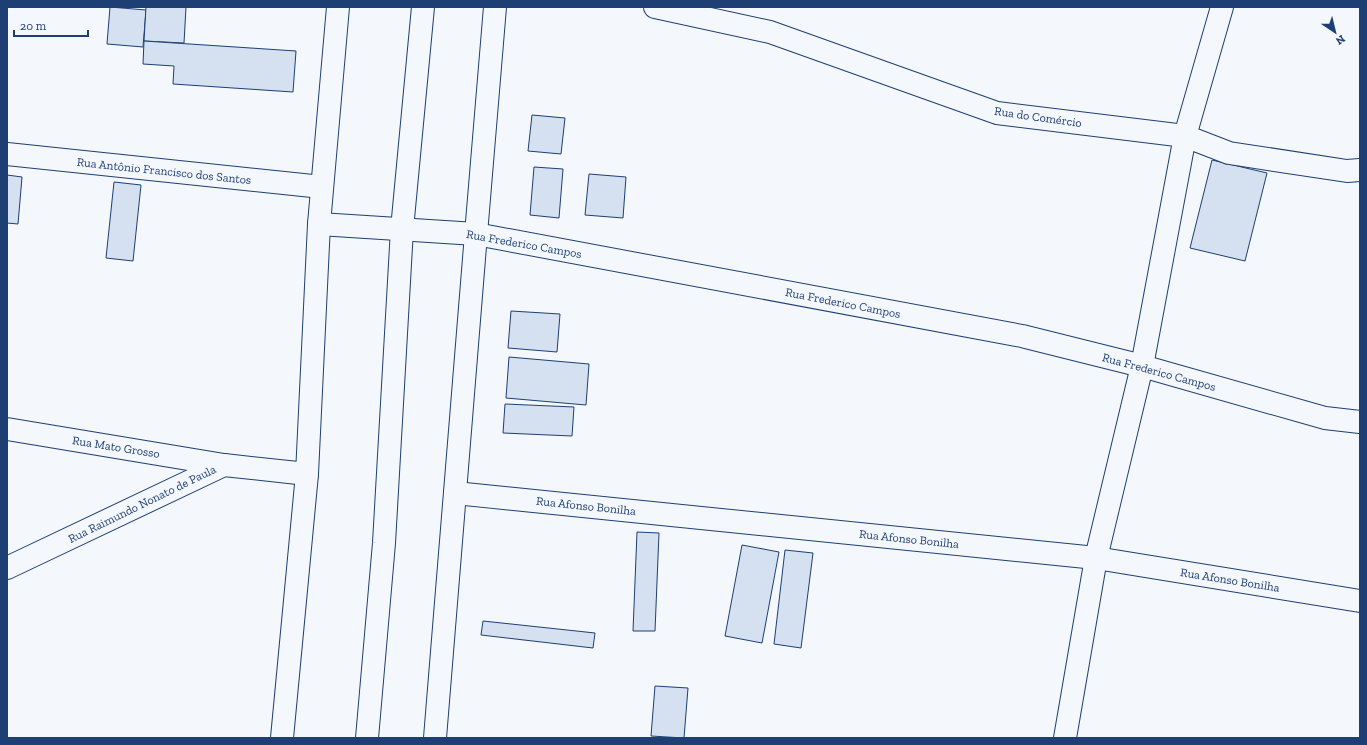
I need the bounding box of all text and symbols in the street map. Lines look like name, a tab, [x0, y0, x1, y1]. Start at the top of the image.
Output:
scale bar	[14, 12, 88, 38]
north arrow	[1315, 12, 1355, 52]
text: 20 m	[20, 19, 47, 33]
text: N	[1333, 32, 1348, 48]
street label: Rua do Comércio	[993, 104, 1083, 130]
street label: Rua Antônio Francisco dos Santos	[76, 155, 252, 187]
street label: Rua Frederico Campos	[465, 227, 583, 261]
street label: Rua Frederico Campos	[784, 285, 902, 321]
street label: Rua Frederico Campos	[1101, 350, 1217, 394]
street label: Rua Mato Grosso	[71, 433, 161, 461]
street label: Rua Raimundo Nonato de Paula	[66, 462, 218, 546]
street label: Rua Afonso Bonilha	[535, 494, 637, 518]
street label: Rua Afonso Bonilha	[858, 527, 960, 551]
street label: Rua Afonso Bonilha	[1179, 565, 1281, 595]

